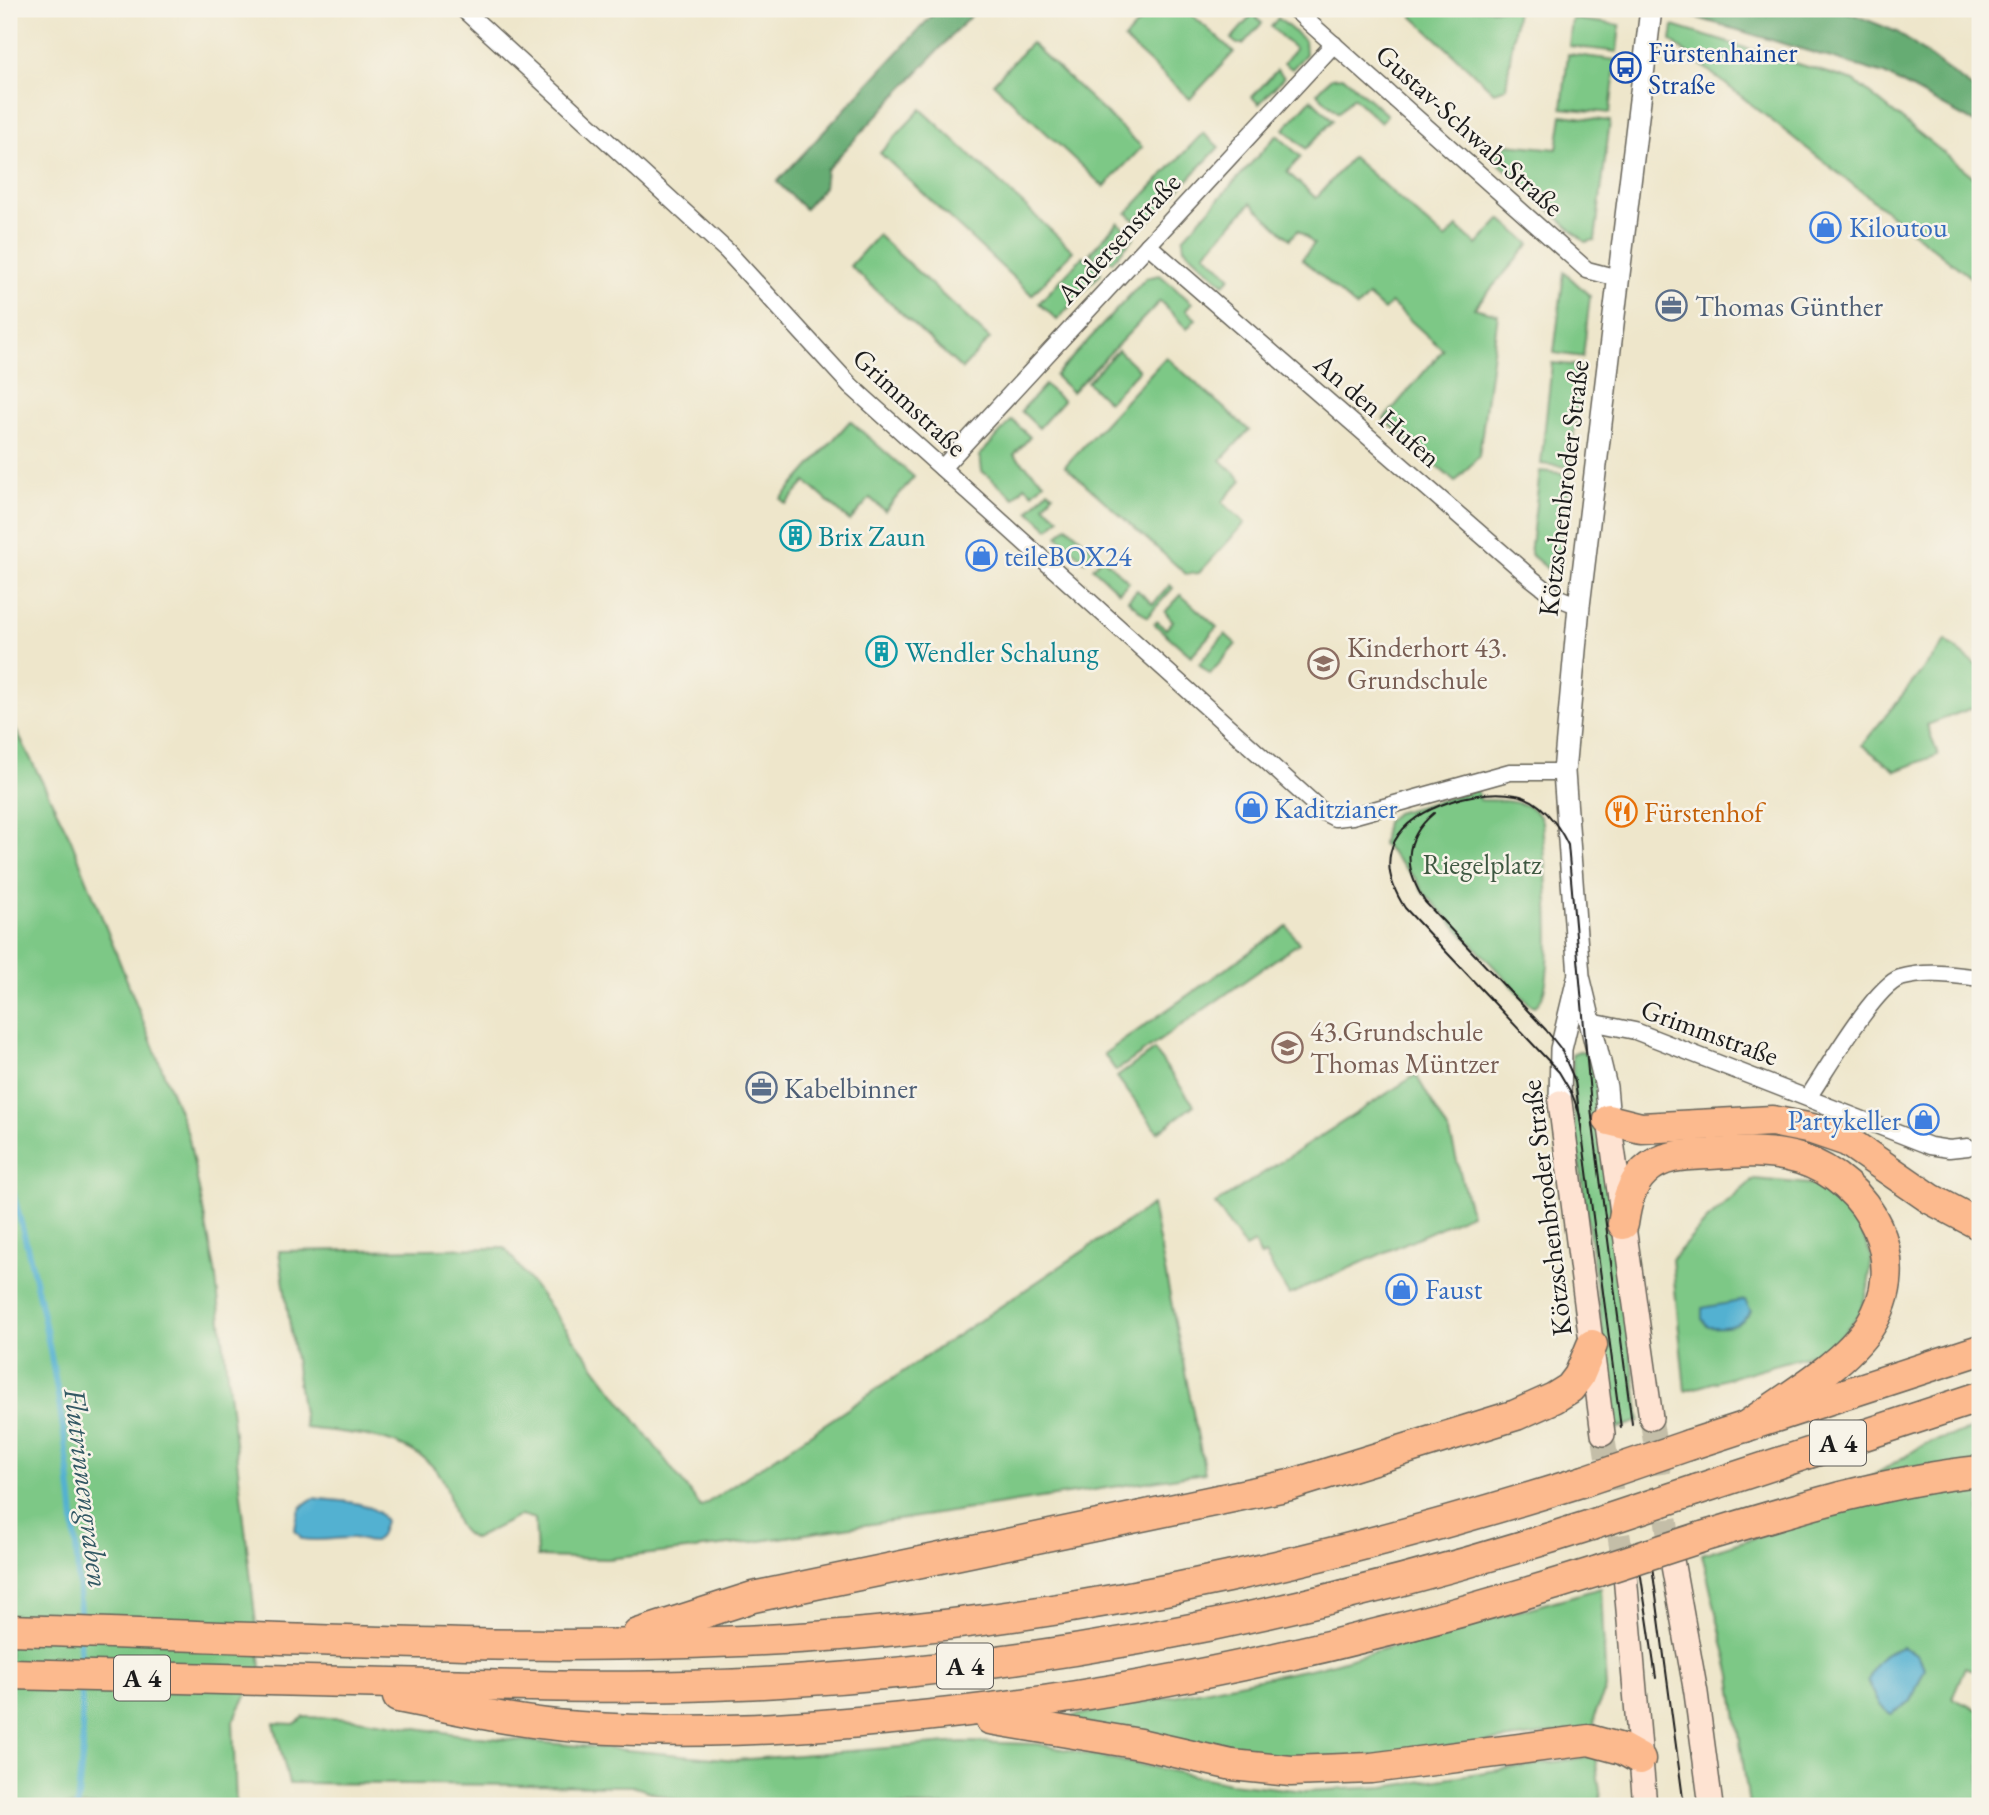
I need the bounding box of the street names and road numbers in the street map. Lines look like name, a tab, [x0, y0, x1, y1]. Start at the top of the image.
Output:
street label: Gustav-Schwab-Straße	[1368, 36, 1572, 224]
street label: Andersenstraße	[1047, 165, 1188, 312]
street label: Grimmstraße	[845, 340, 975, 464]
street label: An den Hufen	[1306, 344, 1449, 475]
street label: Kötzschenbroder Straße	[1529, 358, 1597, 618]
street label: Grimmstraße	[1636, 991, 1784, 1073]
street label: Kötzschenbroder Straße	[1512, 1078, 1580, 1338]
road number: A 4	[1810, 1420, 1866, 1466]
road number: A 4	[937, 1644, 993, 1688]
road number: A 4	[114, 1656, 170, 1700]

